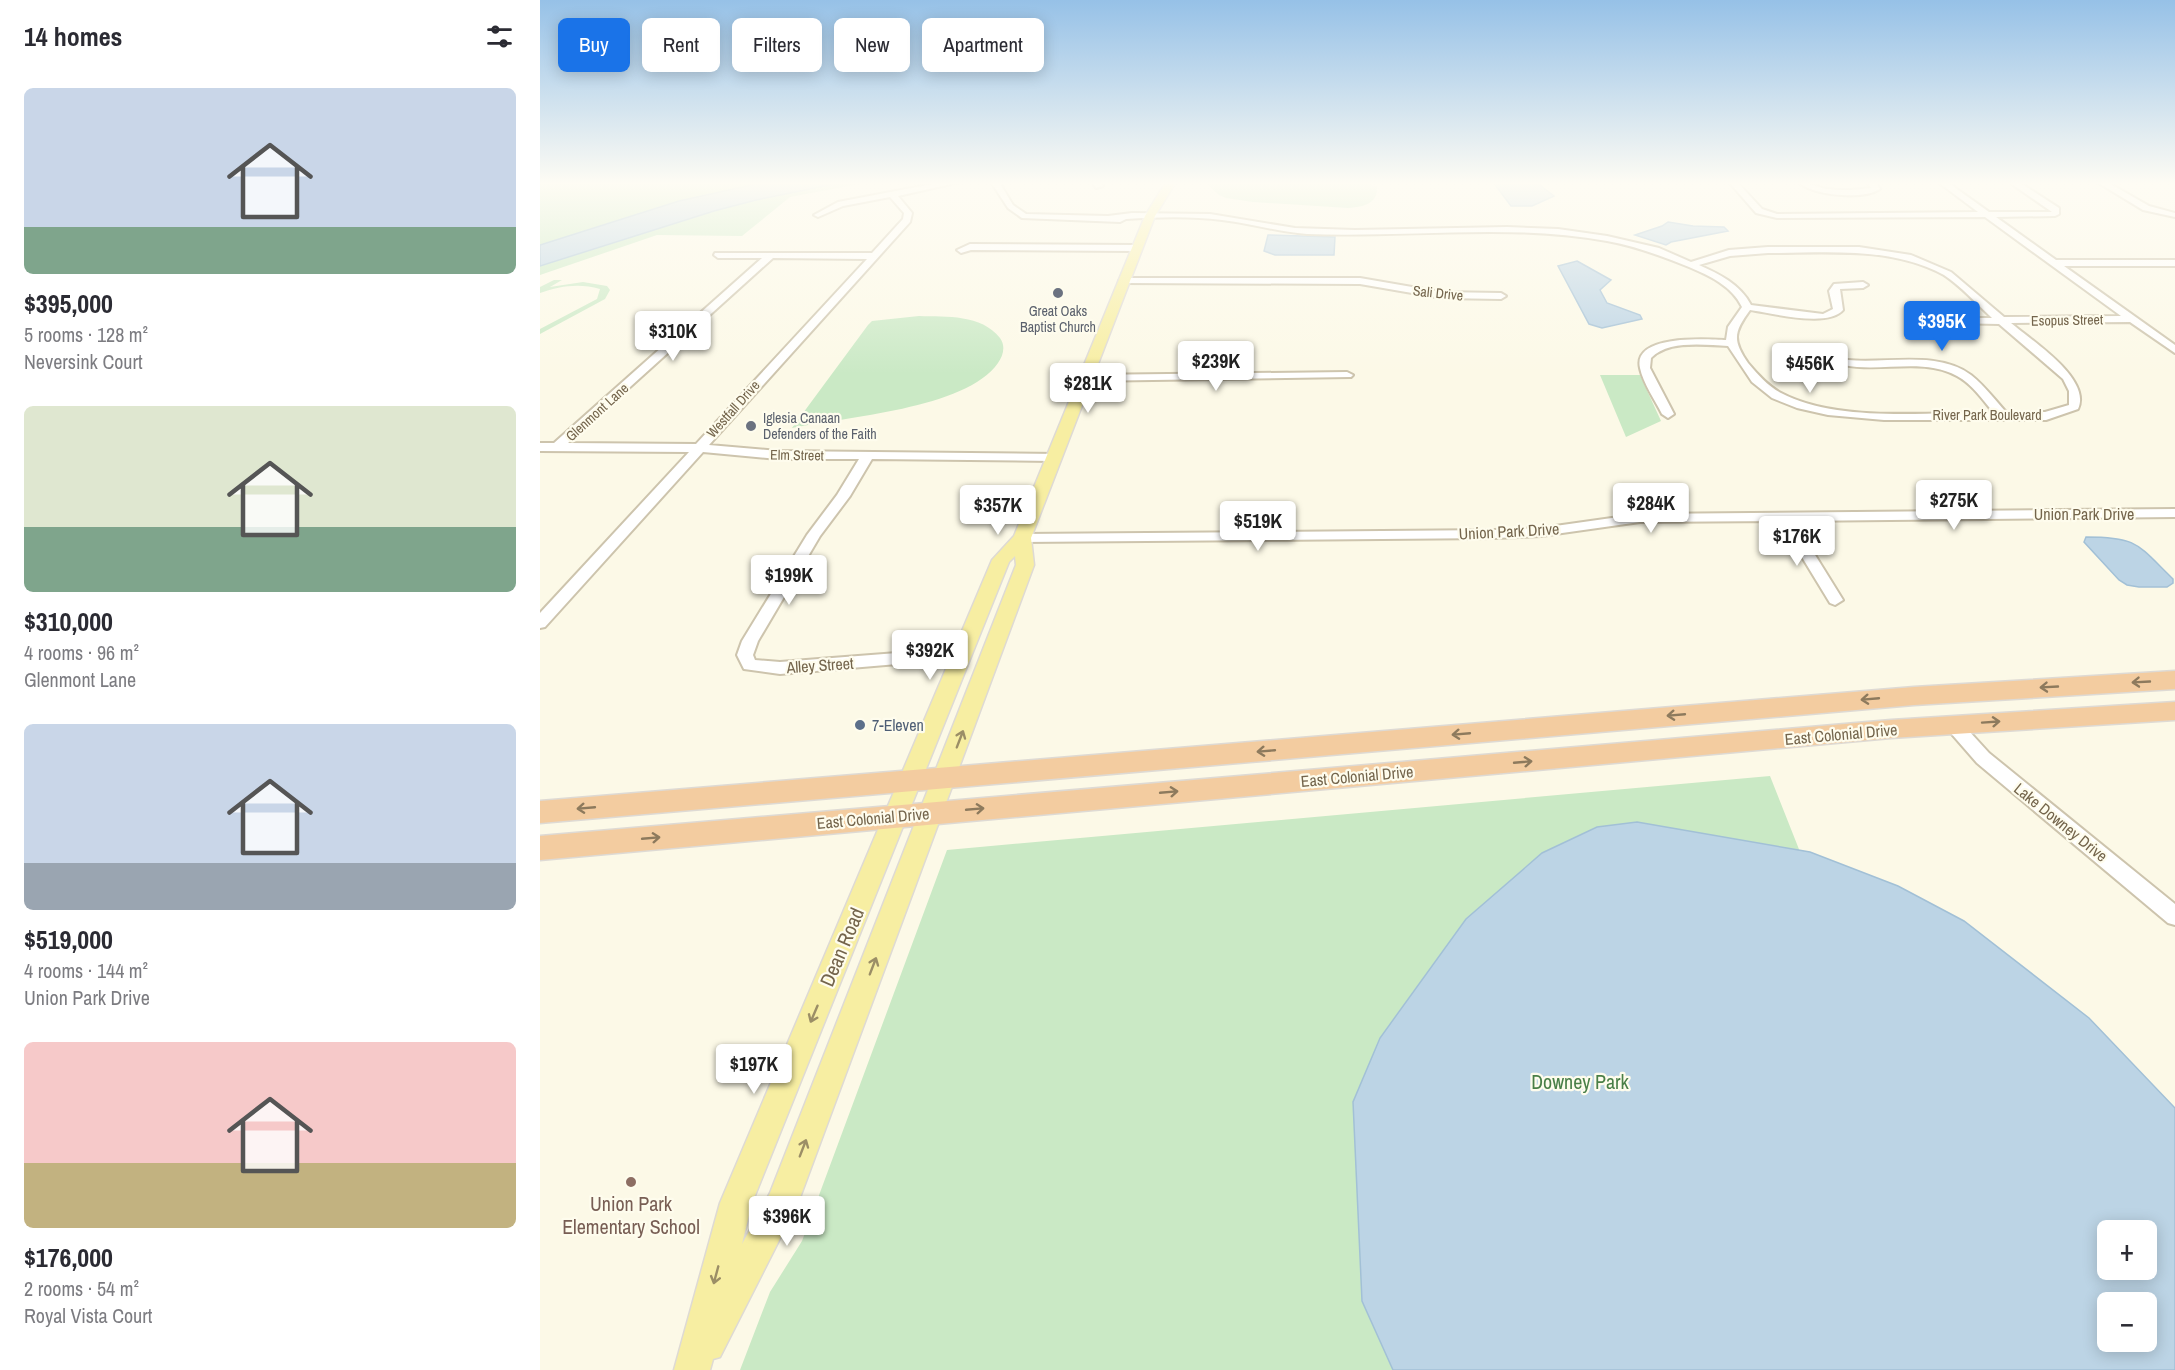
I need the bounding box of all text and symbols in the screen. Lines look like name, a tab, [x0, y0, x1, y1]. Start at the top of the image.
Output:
chip: Buy	[558, 18, 630, 72]
chip: Rent	[642, 18, 720, 72]
chip: Filters	[732, 18, 822, 72]
chip: New	[834, 18, 910, 72]
chip: Apartment	[922, 18, 1044, 72]
text: 14 homes	[24, 19, 122, 54]
icon: filters	[483, 20, 516, 53]
icon: home	[216, 127, 324, 235]
street label: Sali Drive	[1412, 281, 1464, 305]
text: $395,000	[24, 286, 113, 321]
marker: Great Oaks Baptist Church	[1051, 286, 1065, 300]
pin: $395K	[1900, 301, 1984, 352]
place label: Great Oaks Baptist Church	[1020, 302, 1096, 336]
text: $395K	[1918, 307, 1966, 334]
street label: Esopus Street	[2031, 310, 2103, 330]
pin: $310K	[631, 311, 715, 362]
text: $310K	[649, 317, 697, 344]
text: 5 rooms · 128 m²	[24, 321, 148, 348]
pin: $239K	[1174, 341, 1258, 392]
pin: $456K	[1768, 343, 1852, 394]
text: $239K	[1192, 347, 1240, 374]
text: Neversink Court	[24, 348, 142, 375]
text: $456K	[1786, 349, 1834, 376]
pin: $281K	[1046, 363, 1130, 414]
text: $281K	[1064, 369, 1112, 396]
street label: Westfall Drive	[702, 377, 764, 441]
street label: Glenmont Lane	[562, 379, 632, 445]
street label: River Park Boulevard	[1932, 406, 2042, 424]
place label: Iglesia Canaan Defenders of the Faith	[763, 409, 877, 443]
marker: Iglesia Canaan Defenders of the Faith	[744, 419, 758, 433]
icon: home	[216, 445, 324, 553]
street label: Elm Street	[770, 446, 824, 464]
pin: $275K	[1912, 480, 1996, 531]
pin: $284K	[1609, 483, 1693, 534]
pin: $357K	[956, 485, 1040, 536]
text: $275K	[1930, 486, 1978, 513]
text: $284K	[1627, 489, 1675, 516]
text: $357K	[974, 491, 1022, 518]
pin: $519K	[1216, 501, 1300, 552]
street label: Union Park Drive	[2034, 503, 2134, 525]
text: $519K	[1234, 507, 1282, 534]
pin: $176K	[1755, 516, 1839, 567]
street label: Union Park Drive	[1458, 517, 1560, 545]
text: $176K	[1773, 522, 1821, 549]
pin: $199K	[747, 555, 831, 606]
text: $199K	[765, 561, 813, 588]
text: $310,000	[24, 604, 113, 639]
pin: $392K	[888, 630, 972, 681]
text: $392K	[906, 636, 954, 663]
text: 4 rooms · 96 m²	[24, 639, 139, 666]
street label: Alley Street	[785, 652, 855, 678]
text: Glenmont Lane	[24, 666, 136, 693]
one-way arrow	[2132, 677, 2152, 688]
one-way arrow	[2039, 681, 2059, 692]
one-way arrow	[1861, 694, 1881, 705]
one-way arrow	[1666, 710, 1686, 721]
place label: 7-Eleven	[872, 714, 924, 736]
one-way arrow	[1981, 716, 2001, 727]
marker: 7-Eleven	[853, 718, 867, 732]
street label: East Colonial Drive	[1784, 718, 1898, 750]
one-way arrow	[1451, 729, 1471, 740]
one-way arrow	[955, 730, 966, 748]
one-way arrow	[1257, 746, 1277, 757]
one-way arrow	[1513, 756, 1533, 767]
street label: East Colonial Drive	[1300, 760, 1414, 792]
icon: home	[216, 763, 324, 871]
street label: Lake Downey Drive	[2010, 777, 2112, 867]
one-way arrow	[1159, 786, 1178, 797]
street label: East Colonial Drive	[816, 802, 930, 834]
one-way arrow	[577, 803, 597, 814]
one-way arrow	[964, 803, 984, 814]
one-way arrow	[641, 832, 661, 843]
street label: Dean Road	[813, 903, 870, 990]
text: $519,000	[24, 922, 113, 957]
text: 4 rooms · 144 m²	[24, 957, 148, 984]
one-way arrow	[868, 957, 879, 976]
text: Union Park Drive	[24, 984, 150, 1011]
one-way arrow	[808, 1005, 819, 1023]
pin: $197K	[712, 1044, 796, 1095]
text: $197K	[730, 1050, 778, 1077]
park label: Downey Park	[1531, 1068, 1630, 1095]
icon: home	[216, 1081, 324, 1189]
one-way arrow	[798, 1139, 809, 1158]
marker: Union Park Elementary School	[624, 1175, 638, 1189]
place label: Union Park Elementary School	[562, 1190, 700, 1240]
pin: $396K	[745, 1196, 829, 1247]
text: $396K	[763, 1202, 811, 1229]
map controls	[2097, 1220, 2157, 1352]
button: +	[2097, 1220, 2157, 1280]
text: $176,000	[24, 1240, 113, 1275]
one-way arrow	[710, 1265, 722, 1284]
text: 2 rooms · 54 m²	[24, 1275, 139, 1302]
button: −	[2097, 1292, 2157, 1352]
text: Royal Vista Court	[24, 1302, 152, 1329]

